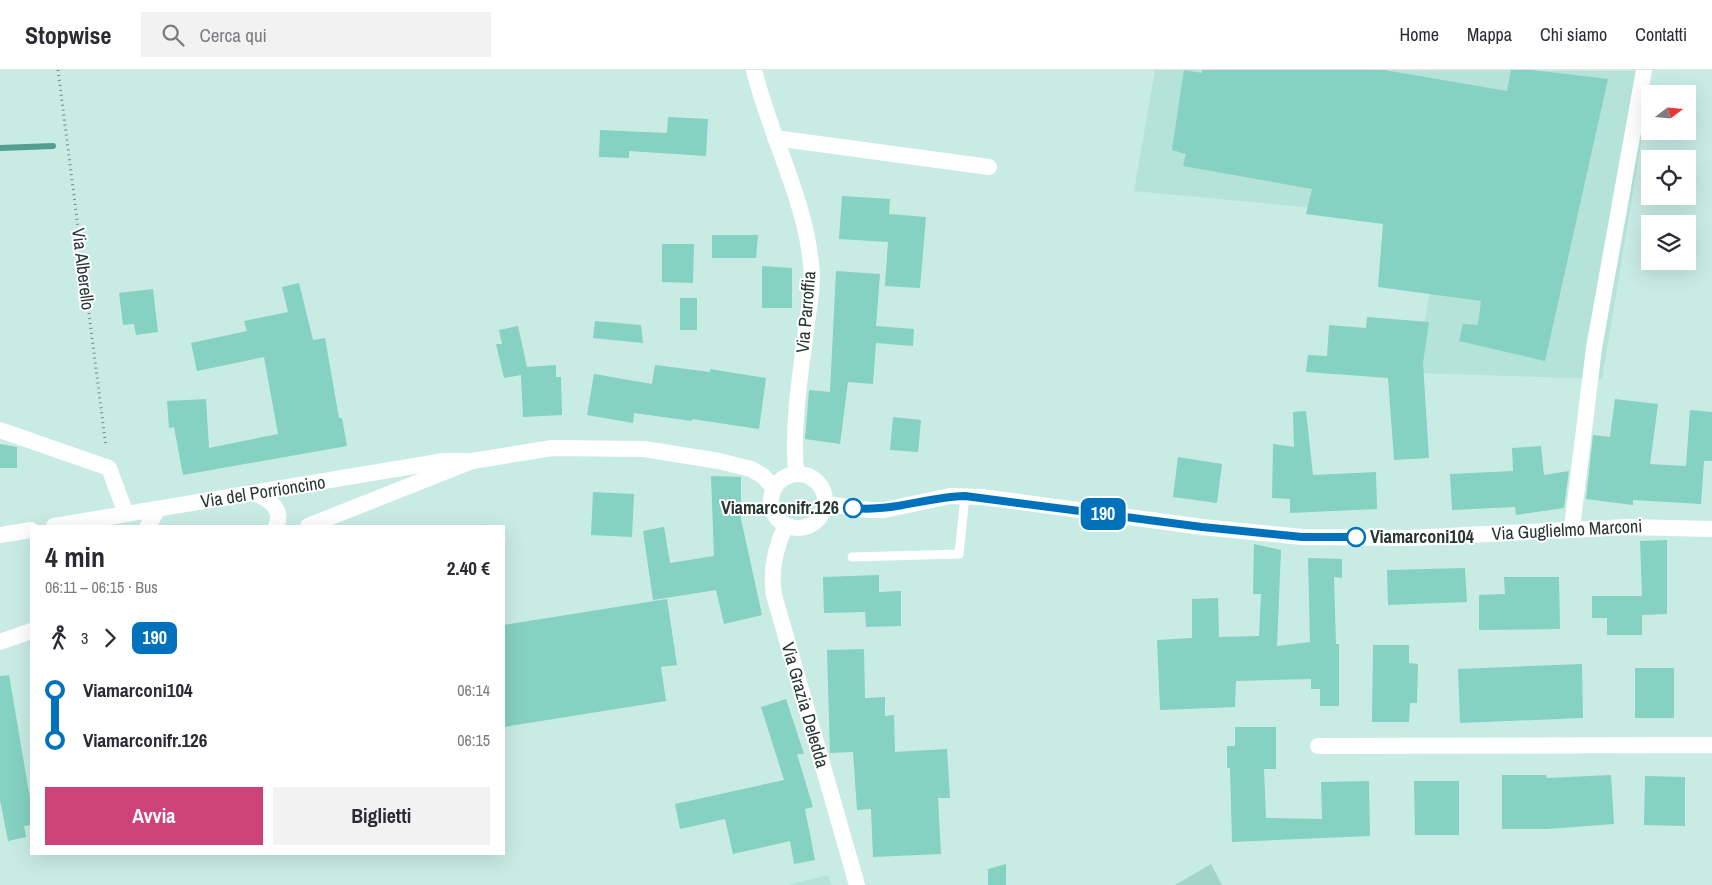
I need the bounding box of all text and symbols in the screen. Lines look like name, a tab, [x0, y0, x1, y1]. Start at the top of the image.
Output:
search box	[141, 12, 491, 57]
text: Stopwise	[25, 19, 111, 51]
icon: search	[159, 21, 187, 49]
text: Cerca qui	[199, 22, 267, 48]
text: Home	[1400, 22, 1439, 47]
text: Mappa	[1467, 22, 1512, 47]
text: Chi siamo	[1540, 22, 1607, 47]
text: Contatti	[1635, 22, 1687, 47]
north arrow	[1641, 85, 1696, 140]
map controls	[1641, 85, 1696, 270]
button: locate	[1641, 150, 1696, 205]
button: layers	[1641, 215, 1696, 270]
street label: Via Alberello	[66, 226, 101, 311]
street label: Via Parroffia	[789, 270, 822, 354]
street label: Via del Porrioncino	[199, 469, 327, 514]
place label: Viamarconifr.126	[721, 495, 839, 520]
marker: Viamarconifr.126	[843, 498, 863, 518]
line badge: 190	[1074, 498, 1132, 530]
text: 190	[1091, 501, 1115, 526]
street label: Via Guglielmo Marconi	[1491, 513, 1643, 546]
place label: Viamarconi104	[1370, 524, 1475, 549]
marker: Viamarconi104	[1346, 527, 1366, 547]
text: 4 min	[45, 538, 105, 576]
text: 2.40 €	[447, 555, 490, 581]
text: 06:11 – 06:15 · Bus	[45, 576, 158, 598]
icon: walk	[45, 624, 73, 652]
icon: forward	[96, 624, 124, 652]
text: 190	[142, 625, 167, 650]
text: 3	[81, 627, 88, 649]
street label: Via Grazia Deledda	[776, 639, 835, 770]
text: Viamarconi104	[83, 677, 193, 703]
text: 06:14	[457, 679, 490, 701]
text: Viamarconifr.126	[83, 727, 207, 753]
text: 06:15	[457, 729, 490, 751]
button: Avvia	[45, 787, 263, 845]
button: Biglietti	[273, 787, 490, 845]

